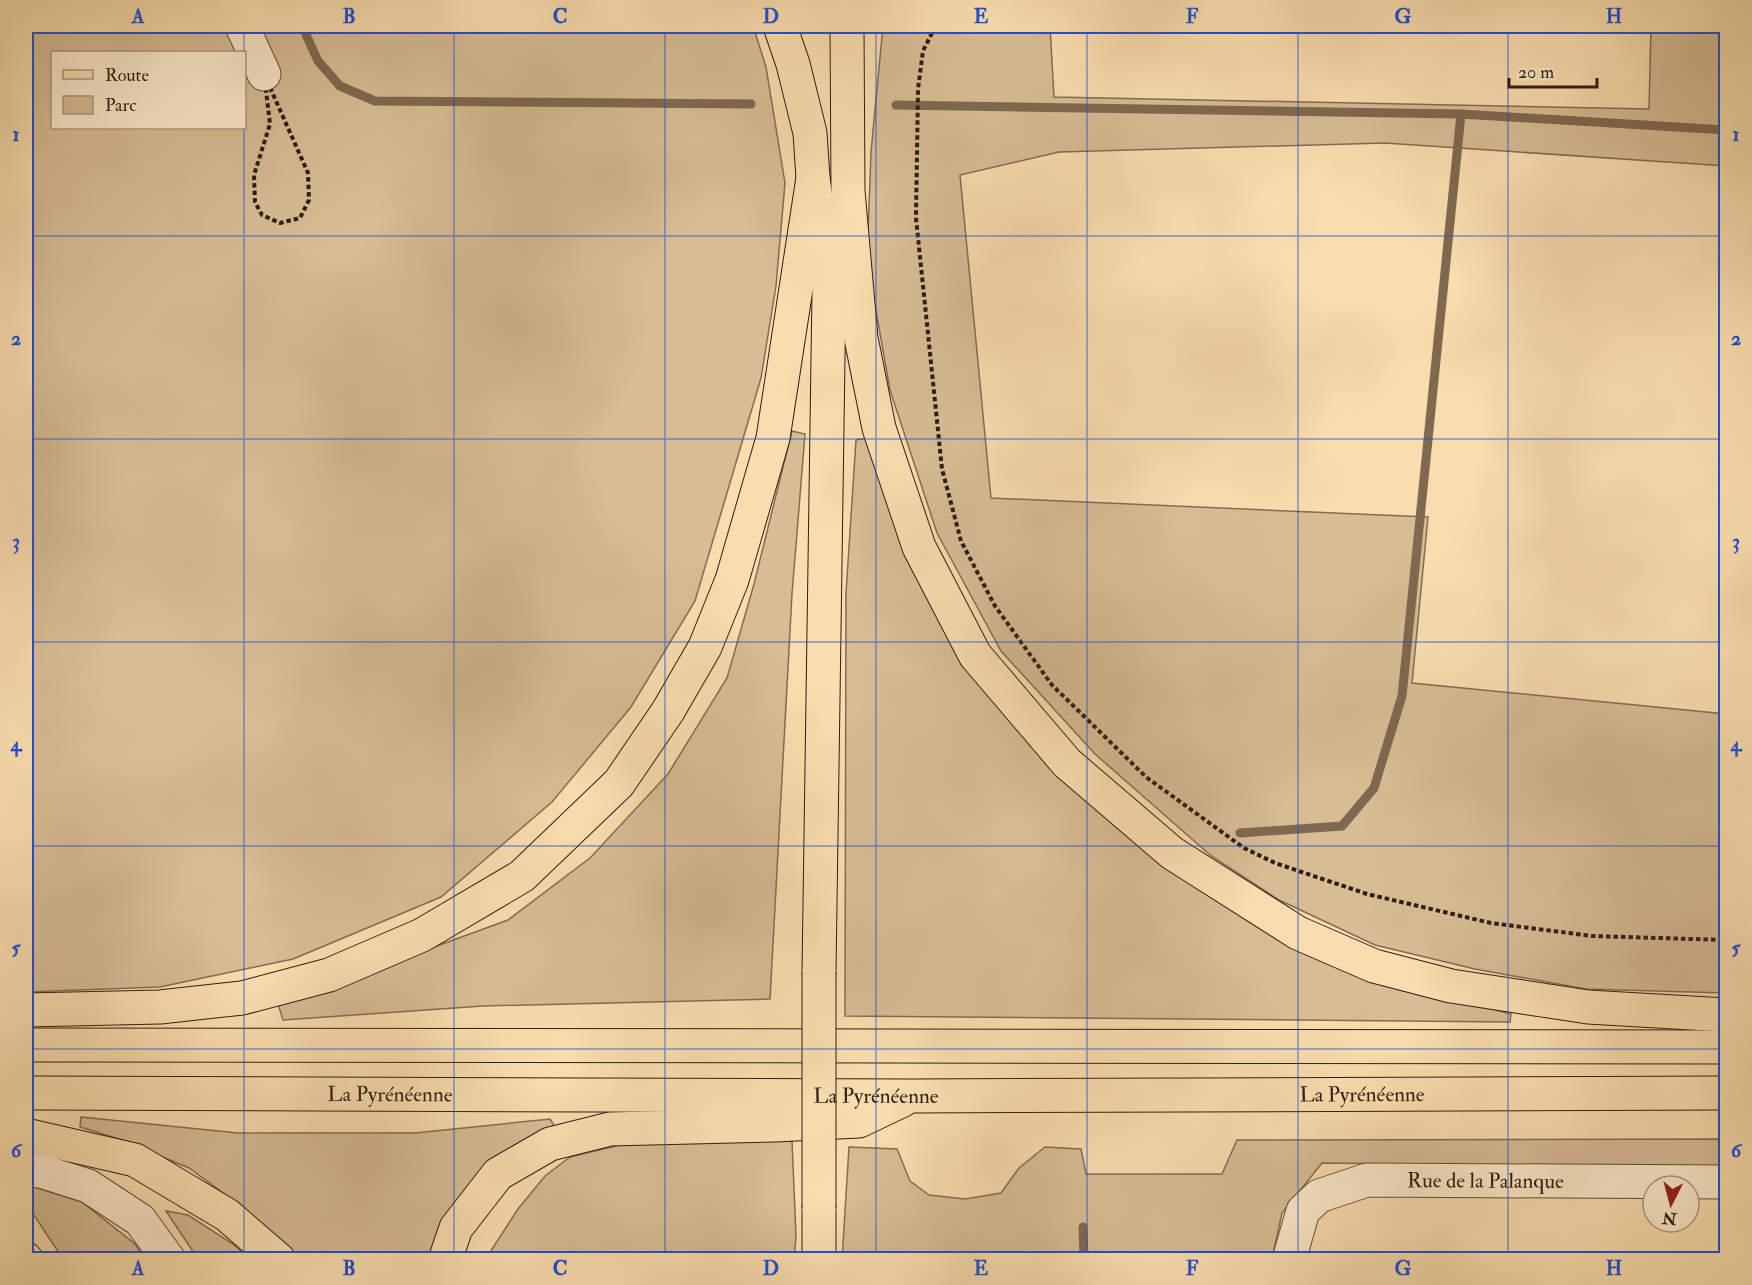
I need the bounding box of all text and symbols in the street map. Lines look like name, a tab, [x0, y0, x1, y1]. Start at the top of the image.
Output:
text: A	[131, 4, 145, 29]
text: B	[342, 4, 356, 29]
text: C	[553, 4, 567, 29]
text: D	[763, 4, 779, 29]
text: E	[974, 4, 989, 29]
text: F	[1186, 4, 1199, 29]
text: G	[1395, 4, 1412, 29]
text: H	[1606, 4, 1622, 29]
legend	[51, 51, 246, 129]
scale bar	[1509, 51, 1598, 89]
text: 20 m	[1518, 61, 1554, 84]
text: Route	[105, 64, 149, 87]
text: Parc	[105, 94, 136, 117]
text: 1	[12, 122, 20, 147]
text: 1	[1732, 122, 1740, 147]
text: 2	[11, 326, 21, 351]
text: 2	[1731, 326, 1741, 351]
text: 3	[12, 529, 20, 554]
text: 3	[1732, 529, 1740, 554]
text: 4	[10, 732, 23, 757]
text: 4	[1730, 732, 1743, 757]
text: 5	[12, 935, 22, 960]
text: 5	[1732, 935, 1742, 960]
street label: La Pyrénéenne	[327, 1081, 453, 1108]
street label: La Pyrénéenne	[1299, 1081, 1425, 1108]
street label: La Pyrénéenne	[813, 1082, 939, 1110]
text: 6	[11, 1138, 23, 1163]
text: 6	[1731, 1138, 1743, 1163]
street label: Rue de la Palanque	[1407, 1167, 1564, 1195]
north arrow	[1641, 1174, 1701, 1234]
text: N	[1661, 1207, 1679, 1229]
text: A	[131, 1256, 145, 1281]
text: B	[342, 1256, 356, 1281]
text: C	[553, 1256, 567, 1281]
text: D	[763, 1256, 779, 1281]
text: E	[974, 1256, 989, 1281]
text: F	[1186, 1256, 1199, 1281]
text: G	[1395, 1256, 1412, 1281]
text: H	[1606, 1256, 1622, 1281]

